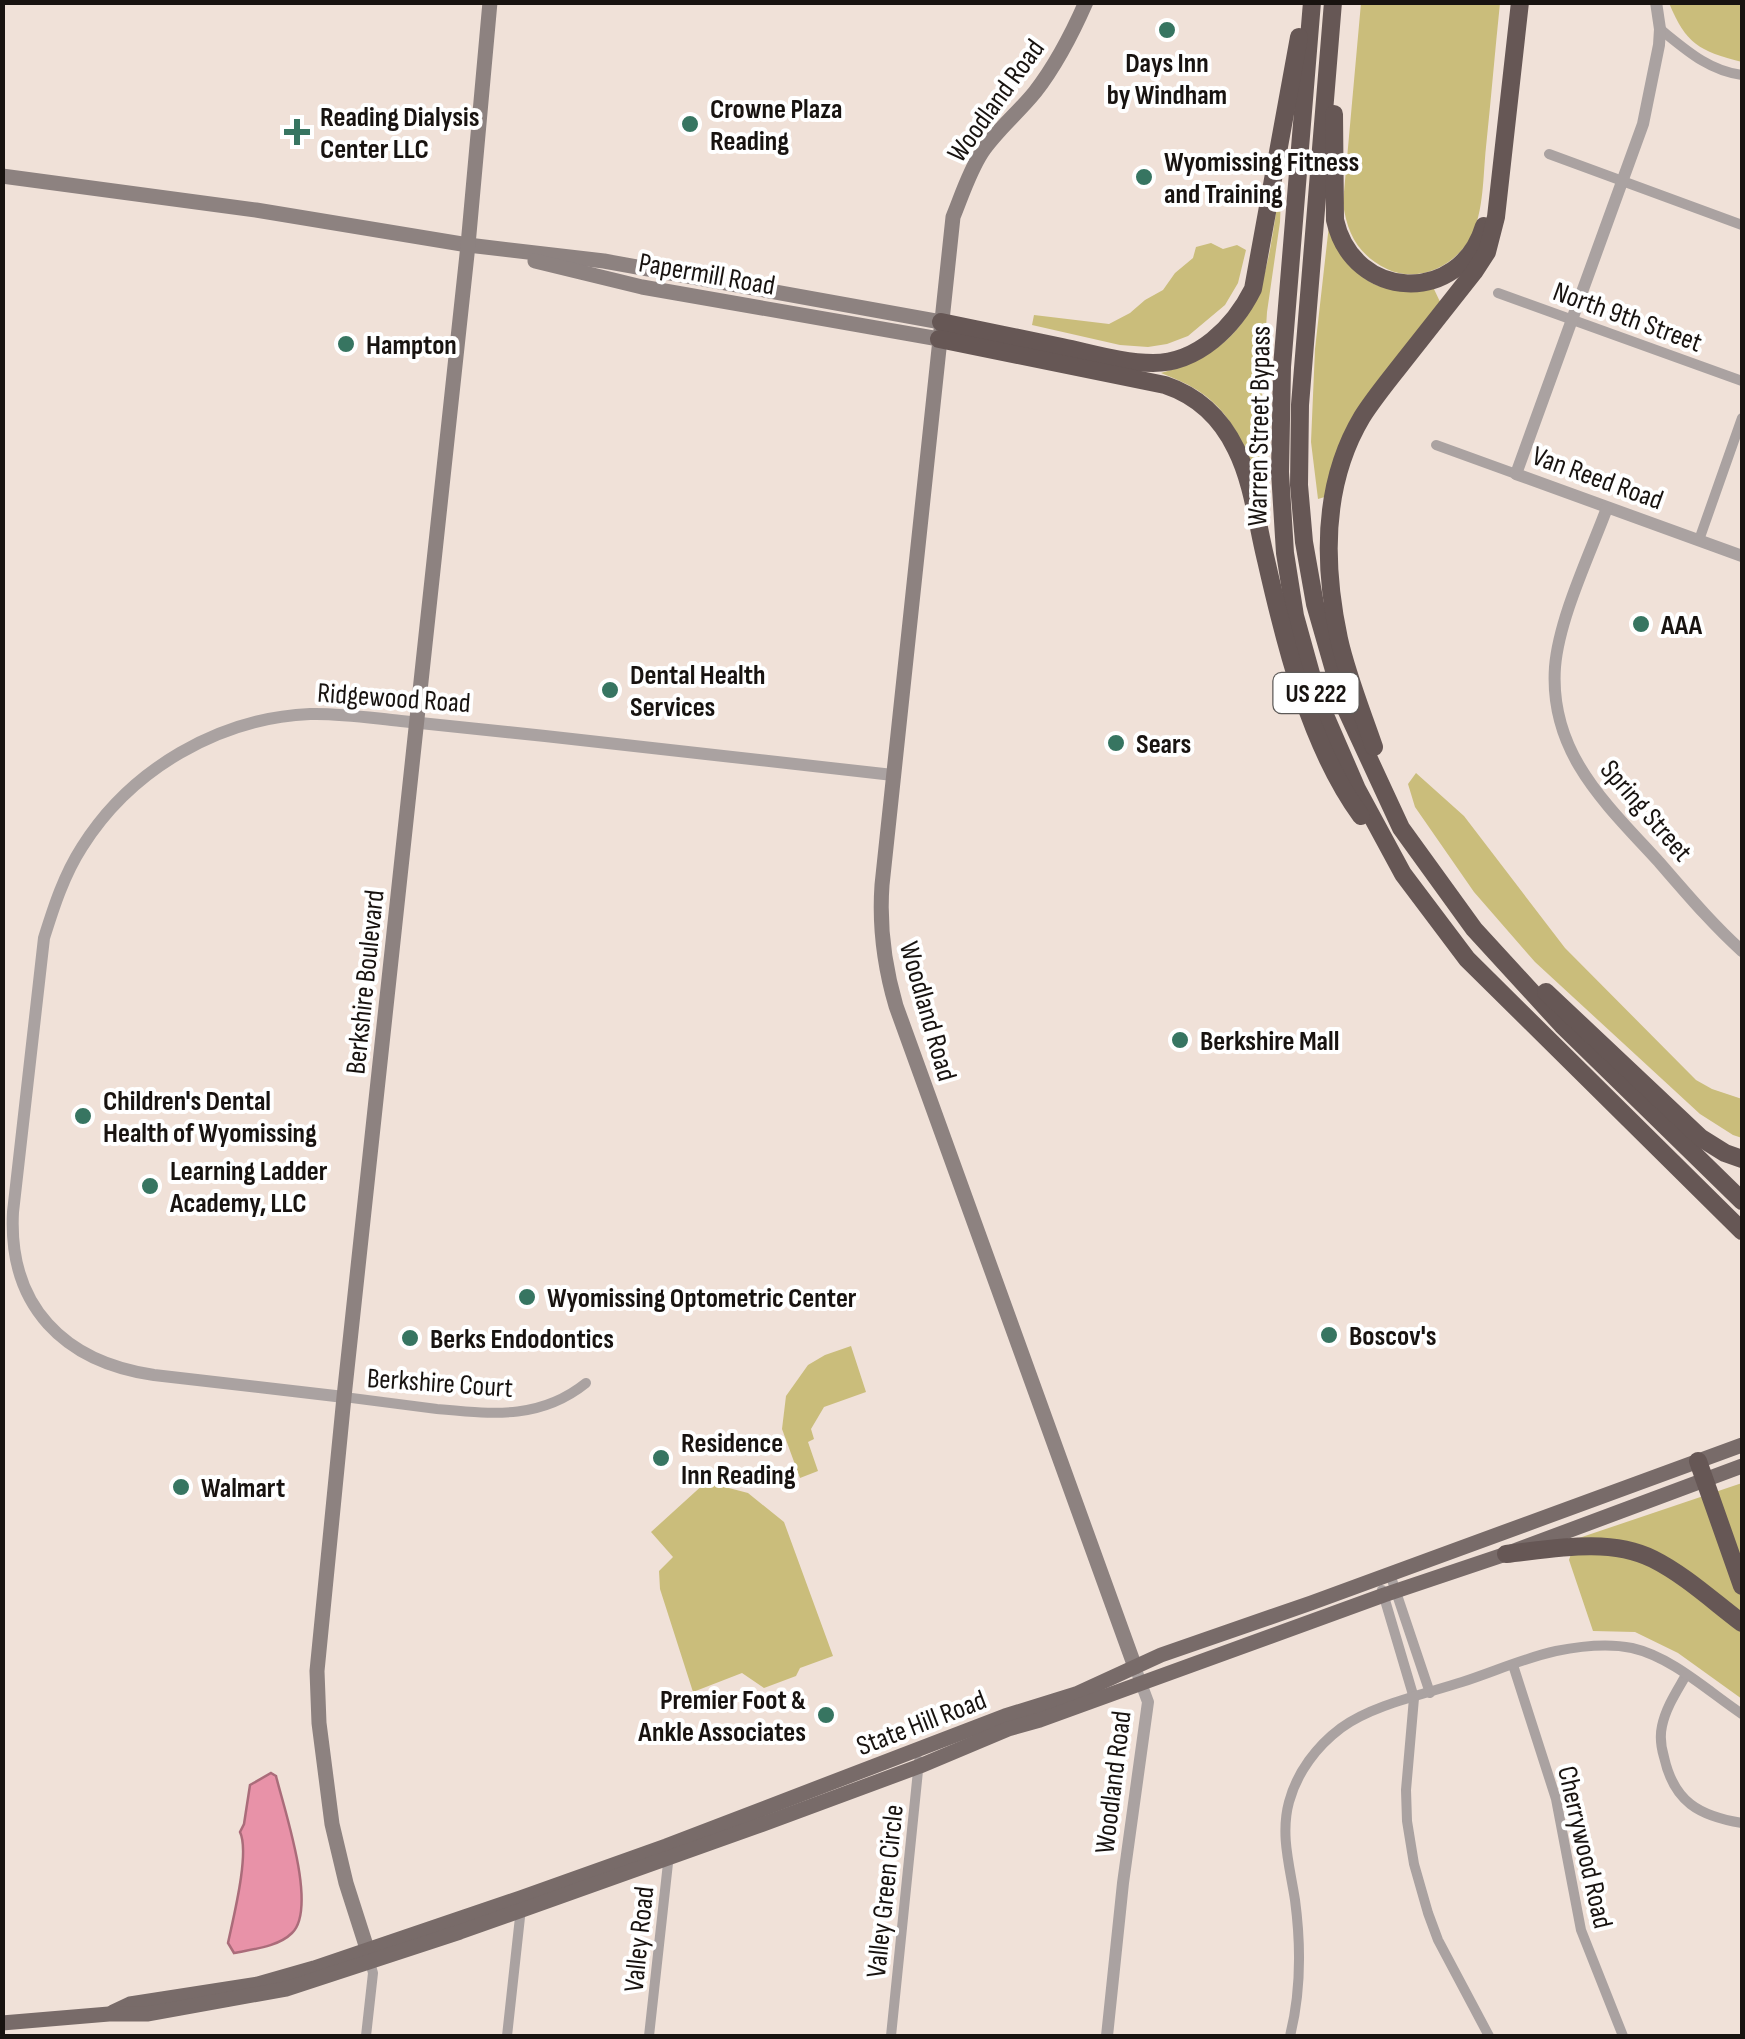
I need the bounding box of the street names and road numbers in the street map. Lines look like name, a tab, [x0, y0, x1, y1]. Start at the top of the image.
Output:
street label: Woodland Road	[941, 33, 1052, 169]
street label: Papermill Road	[636, 246, 777, 303]
street label: North 9th Street	[1549, 275, 1706, 360]
street label: Warren Street Bypass	[1241, 326, 1278, 526]
street label: Van Reed Road	[1528, 440, 1667, 517]
road number: US 222	[1274, 673, 1358, 713]
street label: Ridgewood Road	[316, 677, 472, 720]
street label: Spring Street	[1593, 754, 1699, 868]
street label: Berkshire Boulevard	[339, 888, 392, 1076]
street label: Woodland Road	[892, 938, 963, 1085]
street label: Berkshire Court	[366, 1362, 514, 1405]
street label: State Hill Road	[852, 1684, 991, 1763]
street label: Woodland Road	[1088, 1709, 1139, 1855]
street label: Cherrywood Road	[1550, 1763, 1619, 1932]
street label: Valley Green Circle	[860, 1803, 911, 1979]
street label: Valley Road	[618, 1885, 661, 1994]

